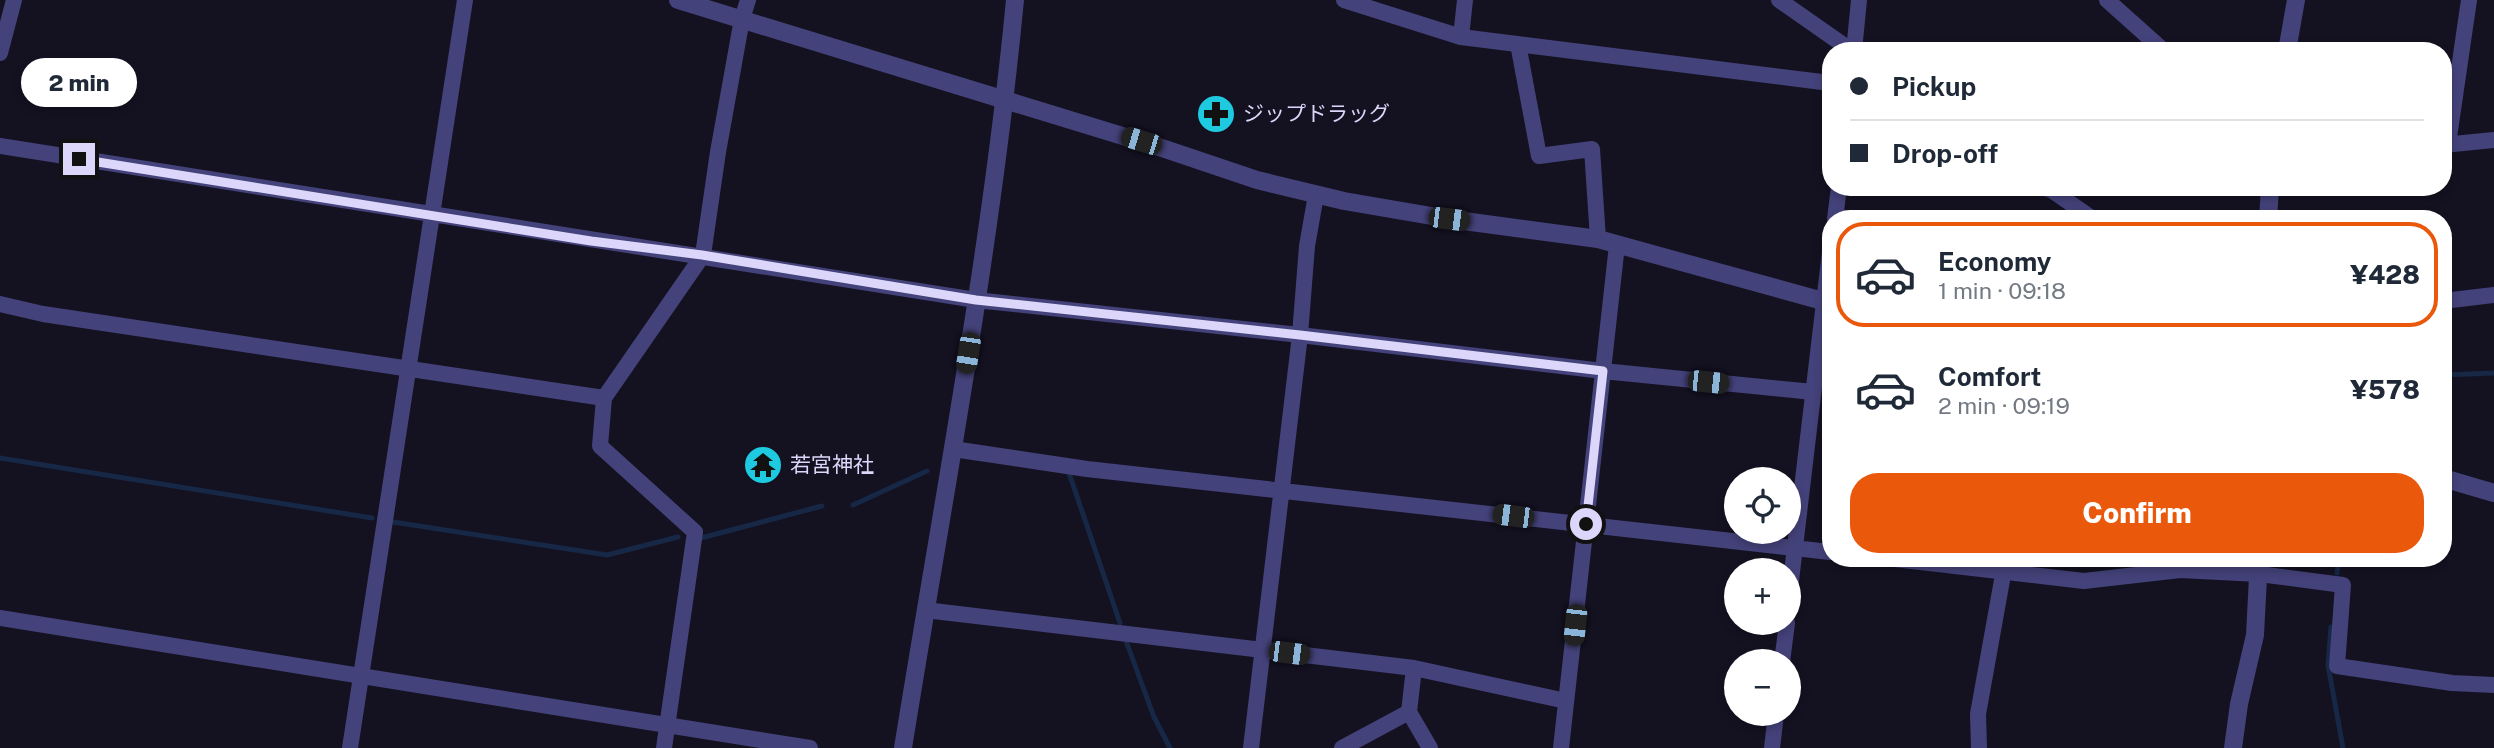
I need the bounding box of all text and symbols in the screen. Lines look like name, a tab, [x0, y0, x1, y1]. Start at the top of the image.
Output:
callout: 2 min	[21, 58, 137, 106]
text: 2 min	[48, 69, 110, 96]
text: Pickup	[1892, 71, 1976, 102]
pharmacy icon: ジップドラッグ	[1195, 93, 1237, 135]
place label: ジップドラッグ	[1243, 101, 1390, 126]
car	[1118, 125, 1165, 157]
text: Drop-off	[1892, 138, 1998, 169]
route end	[63, 143, 95, 175]
car	[1427, 206, 1472, 232]
icon: car	[1854, 243, 1917, 306]
text: Economy	[1938, 246, 2051, 277]
text: ¥428	[2350, 259, 2420, 290]
text: 1 min · 09:18	[1938, 277, 2066, 304]
car	[955, 331, 982, 375]
icon: car	[1854, 358, 1917, 421]
text: Comfort	[1938, 361, 2041, 392]
car	[1687, 369, 1730, 395]
text: ¥578	[2350, 374, 2420, 405]
text: 2 min · 09:19	[1938, 392, 2070, 419]
temple icon: 若宮神社	[742, 444, 784, 486]
place label: 若宮神社	[790, 452, 874, 477]
map controls	[1724, 467, 1801, 726]
button: locate	[1724, 467, 1801, 544]
button: Confirm	[1850, 473, 2424, 553]
car	[1491, 503, 1536, 529]
route start	[1570, 508, 1602, 540]
button: +	[1724, 558, 1801, 635]
car	[1563, 603, 1588, 647]
car	[1267, 640, 1312, 666]
button: −	[1724, 649, 1801, 726]

